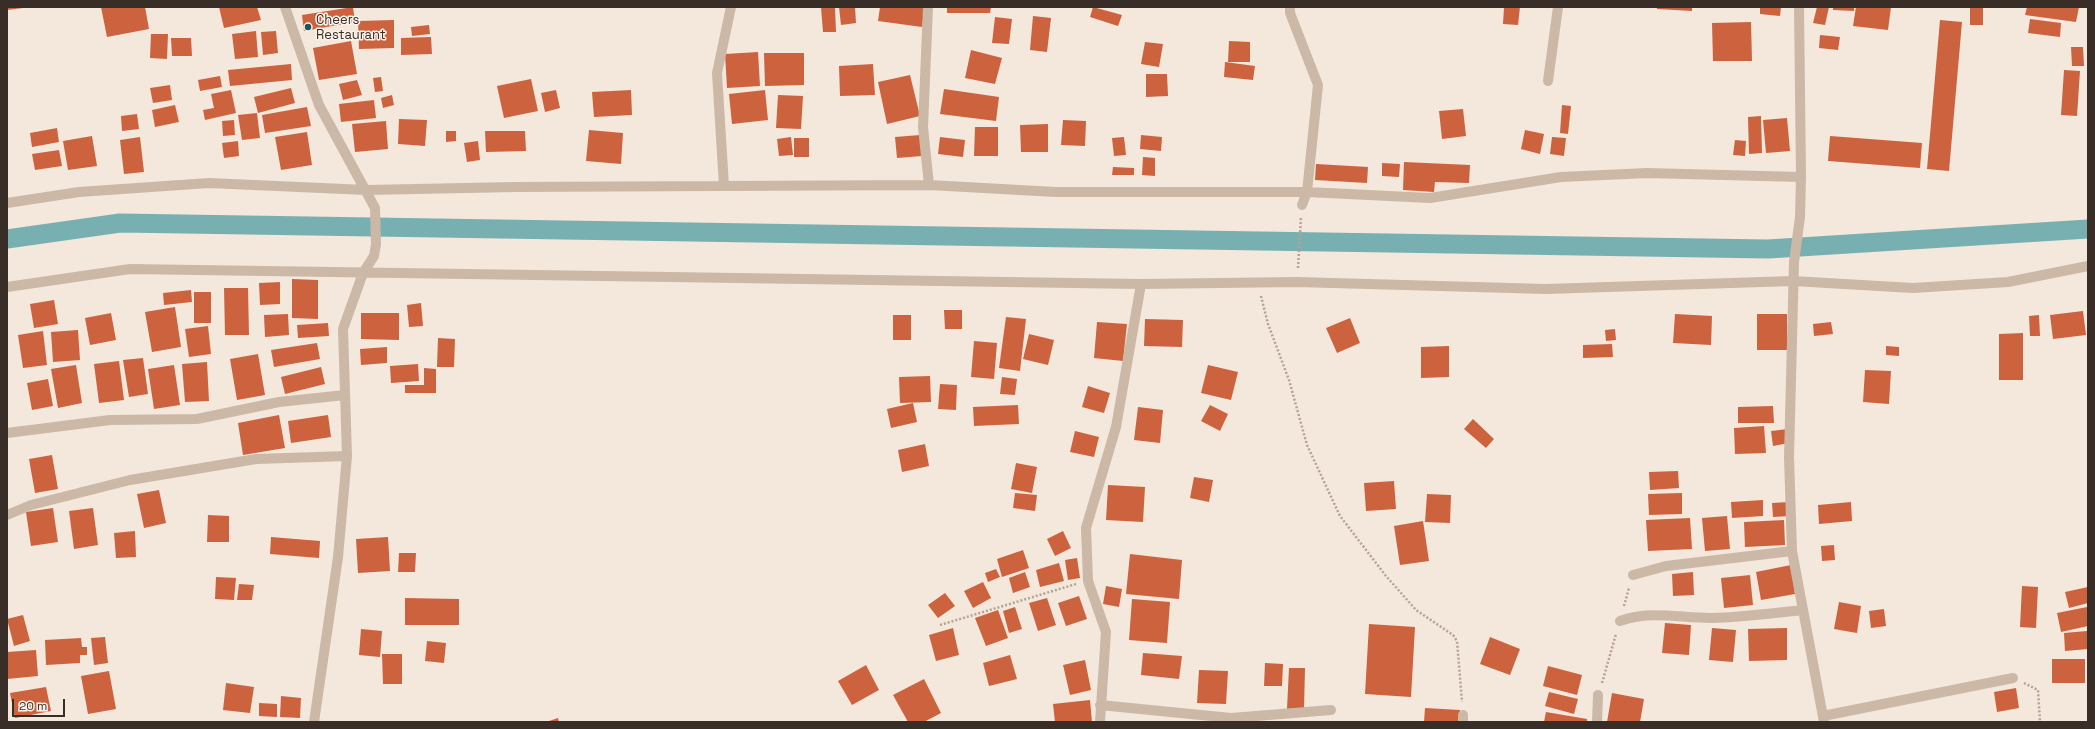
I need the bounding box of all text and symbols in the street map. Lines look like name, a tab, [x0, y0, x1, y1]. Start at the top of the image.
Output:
place label: Cheers Restaurant	[316, 12, 386, 43]
marker: Cheers Restaurant	[303, 22, 313, 32]
scale bar	[14, 691, 67, 717]
text: 20 m	[19, 698, 47, 714]

